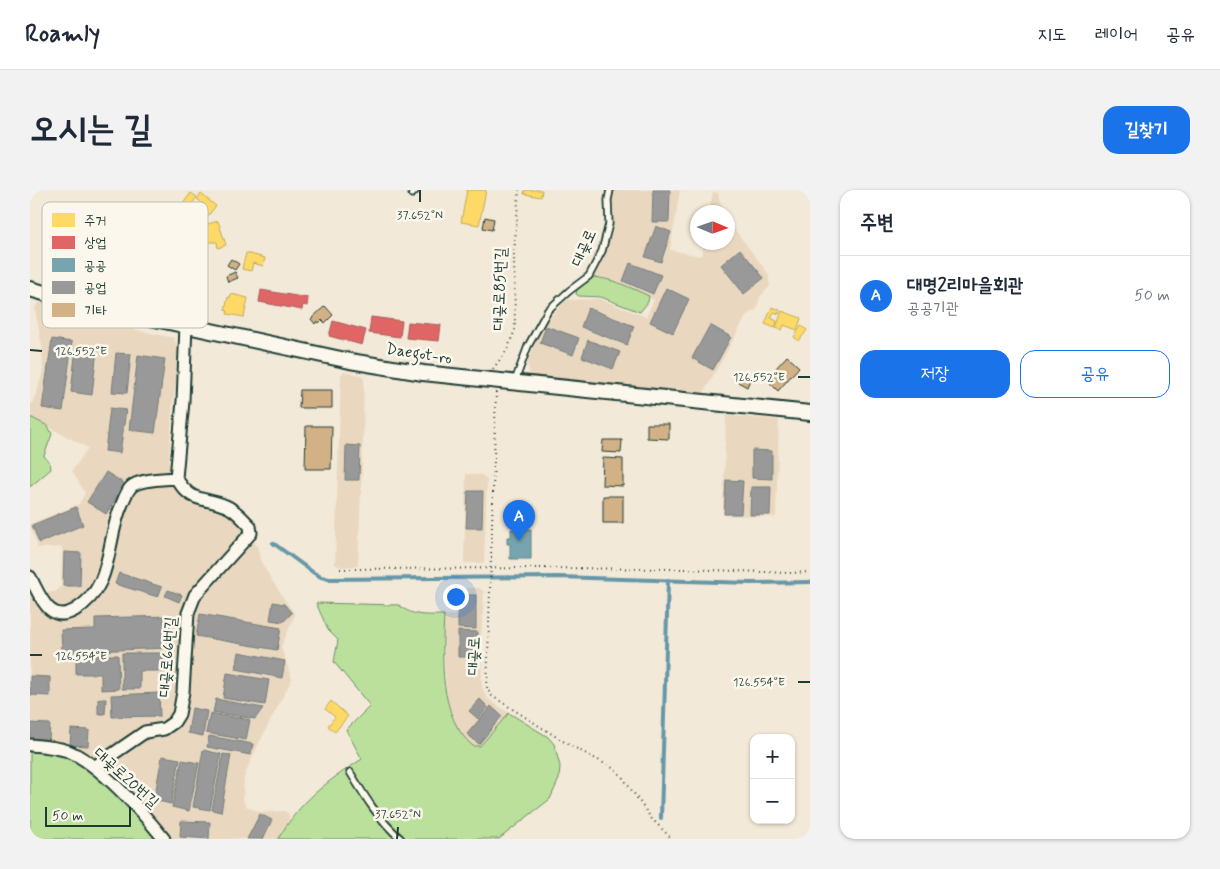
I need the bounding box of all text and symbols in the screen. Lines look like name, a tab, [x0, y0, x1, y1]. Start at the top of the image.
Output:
text: Roamly	[25, 19, 100, 50]
text: 지도	[1038, 23, 1067, 47]
text: 레이어	[1095, 23, 1138, 47]
text: 공유	[1166, 23, 1195, 47]
button: 길찾기	[1103, 106, 1190, 154]
text: 오시는 길	[30, 107, 152, 153]
legend	[42, 202, 208, 328]
north arrow	[690, 205, 735, 250]
text: 37.652°N	[397, 208, 443, 224]
text: 주변	[860, 209, 894, 237]
text: 주거	[84, 212, 107, 230]
street label: 대곶로	[567, 226, 601, 270]
text: 상업	[84, 234, 107, 252]
street label: 대곶로85번길	[488, 247, 512, 331]
text: 공공	[84, 257, 107, 275]
text: 대명2리마을회관	[907, 273, 1023, 298]
text: 공업	[84, 279, 107, 297]
text: A	[871, 285, 881, 306]
text: 50 m	[1134, 285, 1170, 306]
text: 공공기관	[907, 298, 959, 319]
text: 기타	[84, 302, 107, 320]
street label: Daegot-ro	[384, 338, 454, 371]
text: 126.552°E	[55, 344, 107, 360]
button: 저장	[860, 350, 1010, 398]
button: 공유	[1020, 350, 1170, 398]
text: 126.552°E	[733, 370, 785, 386]
pin: A	[503, 500, 535, 541]
your location	[443, 584, 469, 610]
street label: 대곶로66번길	[154, 616, 182, 698]
street label: 대곶로	[463, 636, 485, 676]
text: 126.554°E	[55, 649, 107, 665]
text: 126.554°E	[733, 675, 785, 691]
map controls	[750, 734, 795, 824]
button: +	[750, 734, 795, 779]
street label: 대곶로20번길	[89, 743, 163, 813]
button: −	[750, 779, 795, 824]
scale bar	[45, 804, 131, 827]
text: 50 m	[52, 807, 83, 825]
text: 37.652°N	[375, 807, 421, 823]

